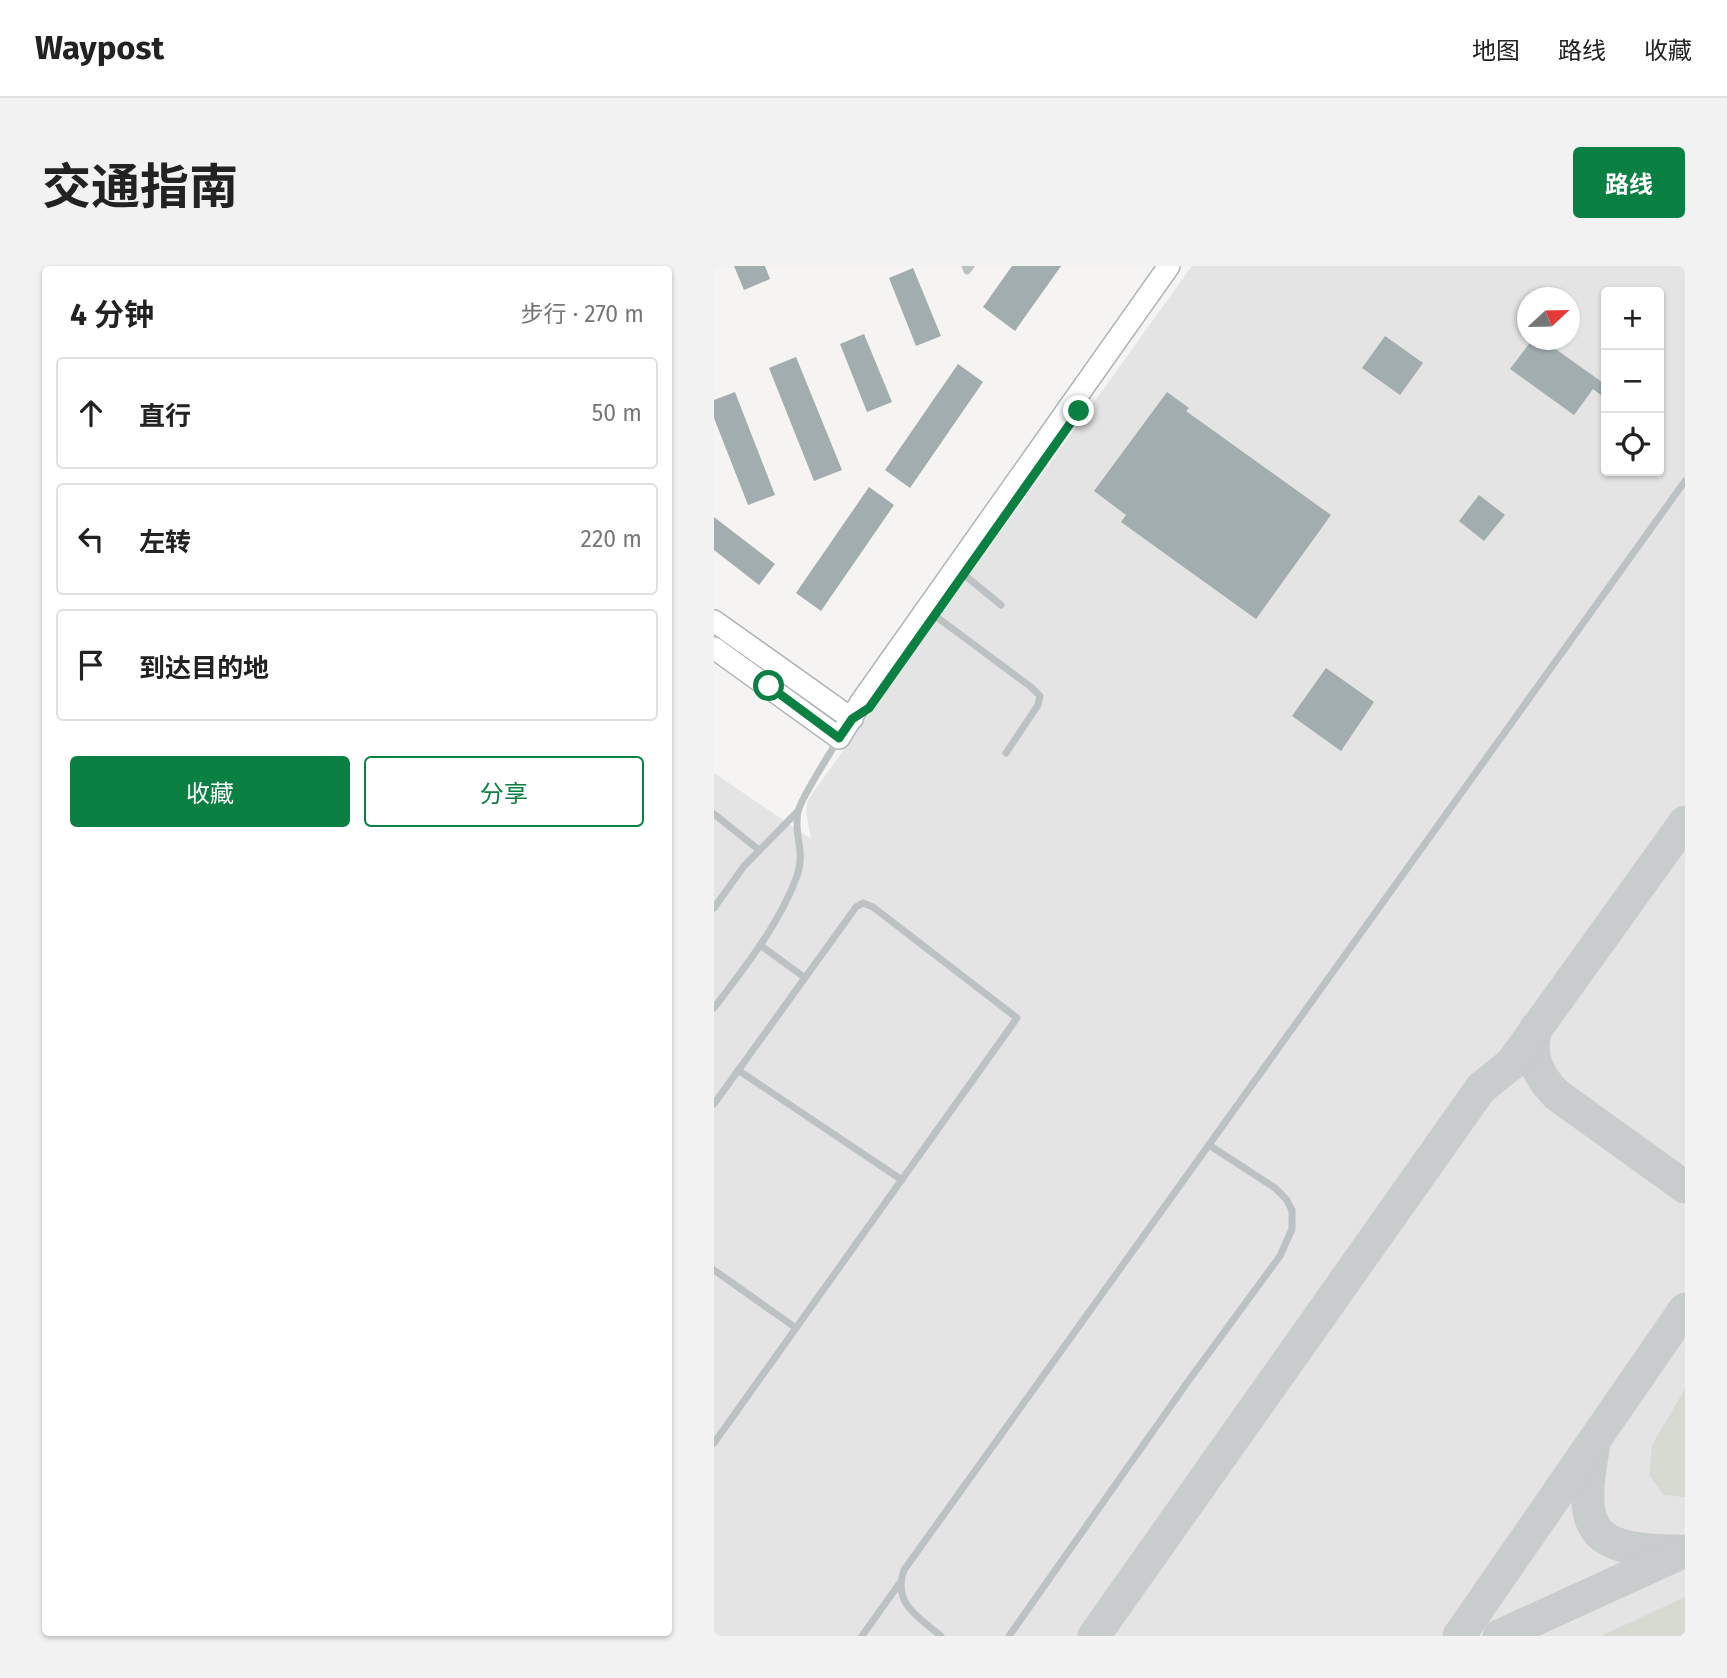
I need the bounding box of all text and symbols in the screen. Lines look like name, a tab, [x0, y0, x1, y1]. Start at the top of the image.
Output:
text: Waypost	[35, 28, 164, 68]
text: 地图	[1472, 37, 1520, 65]
text: 路线	[1558, 37, 1606, 65]
text: 收藏	[1644, 37, 1692, 65]
button: 路线	[1573, 147, 1685, 218]
text: 交通指南	[42, 158, 238, 217]
north arrow	[1517, 287, 1580, 350]
map controls	[1601, 287, 1664, 476]
button: +	[1601, 287, 1664, 350]
text: 4 分钟	[70, 297, 154, 333]
text: 步行 · 270 m	[521, 300, 644, 328]
button: −	[1601, 350, 1664, 413]
icon: ahead	[72, 394, 110, 432]
route end	[1063, 395, 1094, 426]
text: 50 m	[592, 399, 642, 427]
text: 直行	[139, 401, 191, 432]
button: locate	[1601, 413, 1664, 476]
icon: left	[72, 520, 110, 558]
text: 220 m	[581, 525, 642, 553]
text: 左转	[139, 527, 191, 558]
icon: arrive	[72, 646, 110, 684]
text: 到达目的地	[139, 653, 269, 684]
route start	[753, 670, 784, 701]
button: 收藏	[70, 756, 350, 827]
button: 分享	[364, 756, 644, 827]

